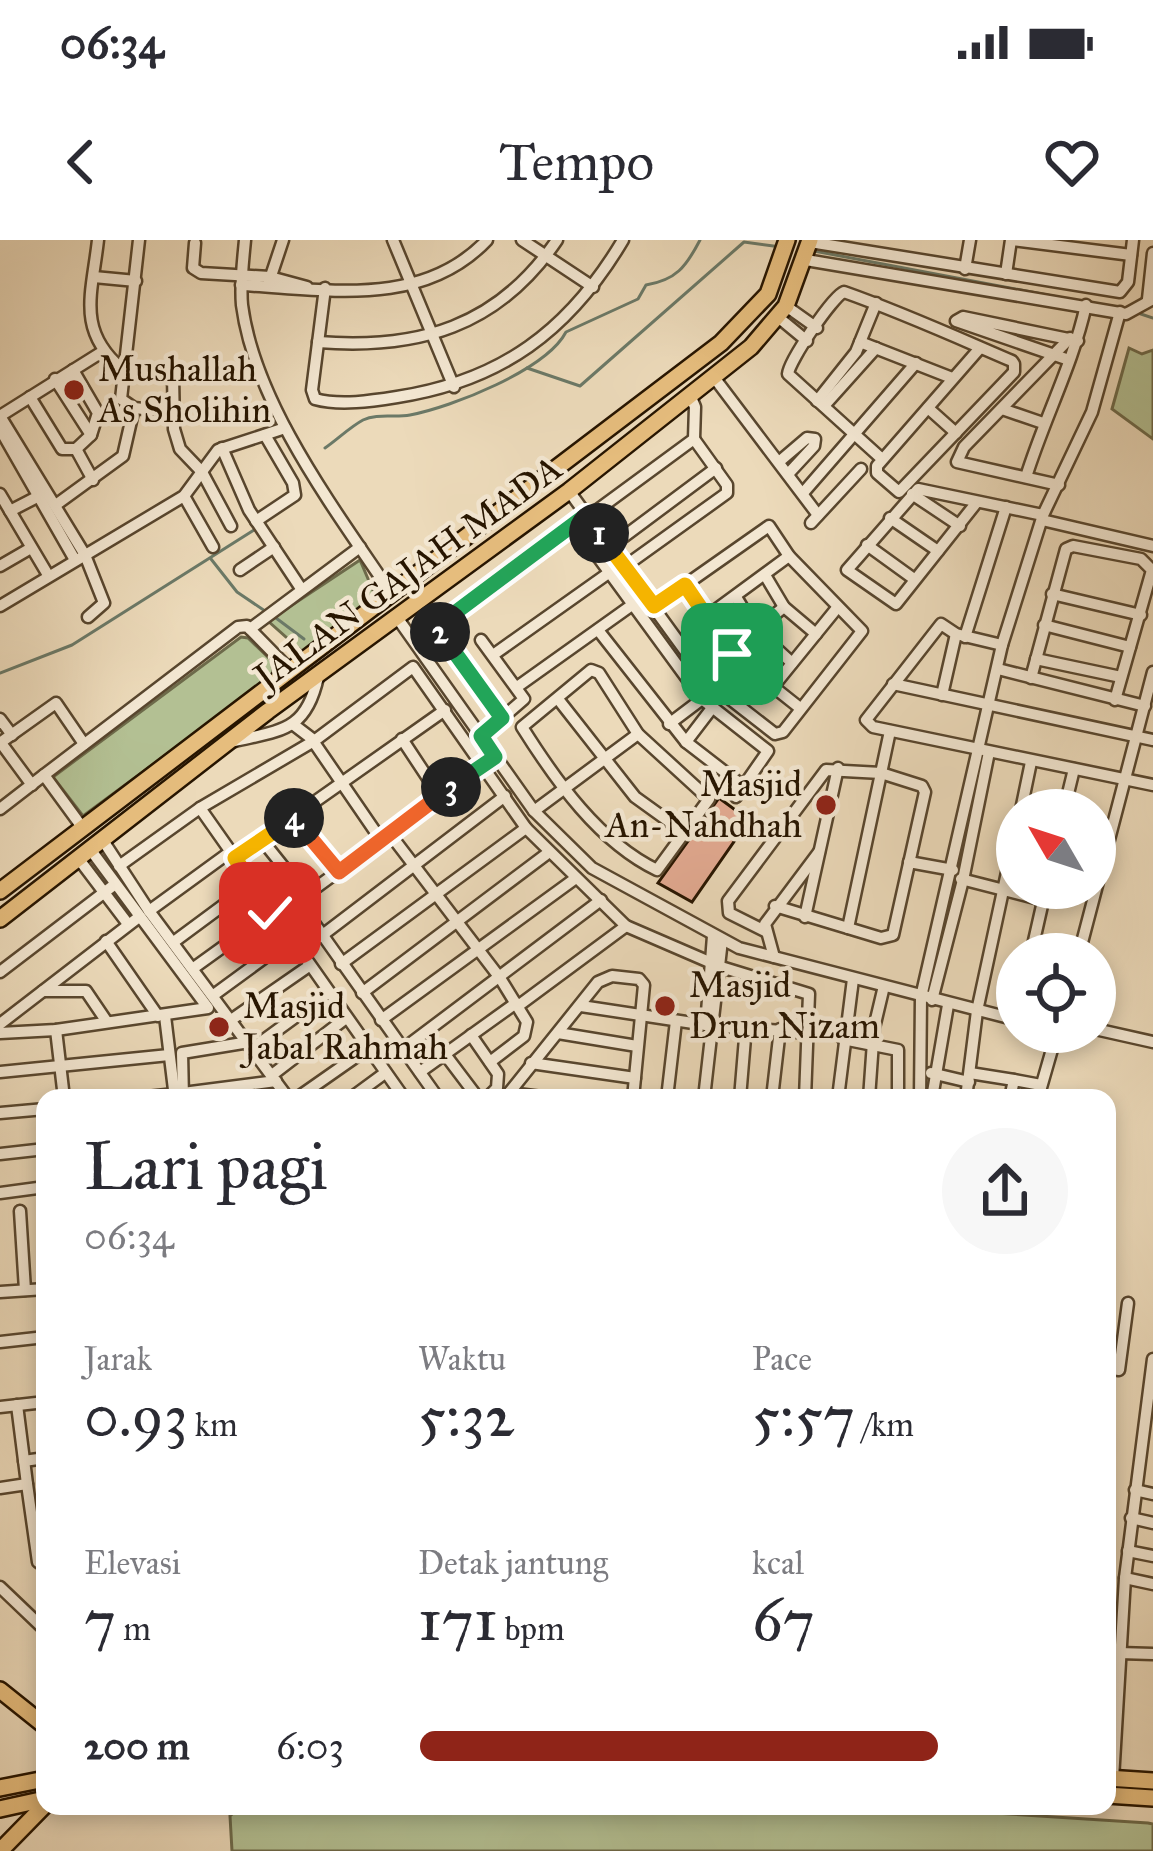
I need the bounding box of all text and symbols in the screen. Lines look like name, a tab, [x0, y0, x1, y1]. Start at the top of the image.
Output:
text: 06:34	[60, 15, 164, 70]
icon: back	[48, 129, 114, 195]
text: Tempo	[499, 129, 654, 195]
icon: heart	[1039, 129, 1105, 195]
place label: Mushallah As Sholihin	[96, 347, 271, 432]
marker: Mushallah As Sholihin	[61, 377, 87, 403]
street label: JALAN GAJAH MADA	[243, 446, 570, 701]
pin: 1	[569, 503, 629, 563]
text: 1	[592, 513, 606, 553]
pin: 2	[410, 602, 470, 662]
pin	[681, 603, 783, 705]
text: 2	[432, 612, 448, 652]
icon: arrive	[699, 621, 765, 687]
pin: 3	[421, 757, 481, 817]
place label: Masjid An-Nahdhah	[603, 762, 802, 847]
text: 3	[444, 767, 458, 807]
pin: 4	[264, 788, 324, 848]
north arrow	[996, 789, 1116, 909]
map controls	[996, 789, 1116, 1053]
marker: Masjid An-Nahdhah	[813, 792, 839, 818]
text: 4	[285, 798, 303, 838]
pin	[219, 862, 321, 964]
icon: check	[237, 880, 303, 946]
button: locate	[996, 933, 1116, 1053]
place label: Masjid Drun Nizam	[689, 963, 880, 1048]
place label: Masjid Jabal Rahmah	[239, 984, 448, 1069]
marker: Masjid Drun Nizam	[652, 993, 678, 1019]
marker: Masjid Jabal Rahmah	[206, 1014, 232, 1040]
text: Lari pagi	[84, 1126, 328, 1207]
button: share	[942, 1128, 1068, 1254]
text: 06:34	[84, 1212, 174, 1260]
text: Jarak	[84, 1339, 152, 1379]
text: Waktu	[418, 1339, 506, 1379]
text: Pace	[752, 1339, 812, 1379]
text: 0.93	[84, 1379, 188, 1452]
text: 5:32	[418, 1379, 515, 1452]
text: 5:57	[752, 1379, 855, 1452]
text: km	[188, 1405, 238, 1445]
text: /km	[855, 1405, 914, 1445]
text: Elevasi	[84, 1543, 181, 1583]
text: Detak jantung	[418, 1543, 608, 1583]
text: kcal	[752, 1543, 804, 1583]
text: 7	[84, 1583, 116, 1656]
text: 171	[418, 1583, 497, 1656]
text: 67	[752, 1583, 815, 1656]
text: m	[116, 1609, 151, 1649]
text: bpm	[497, 1609, 565, 1649]
text: 200 m	[84, 1722, 190, 1770]
text: 6:03	[276, 1722, 344, 1770]

